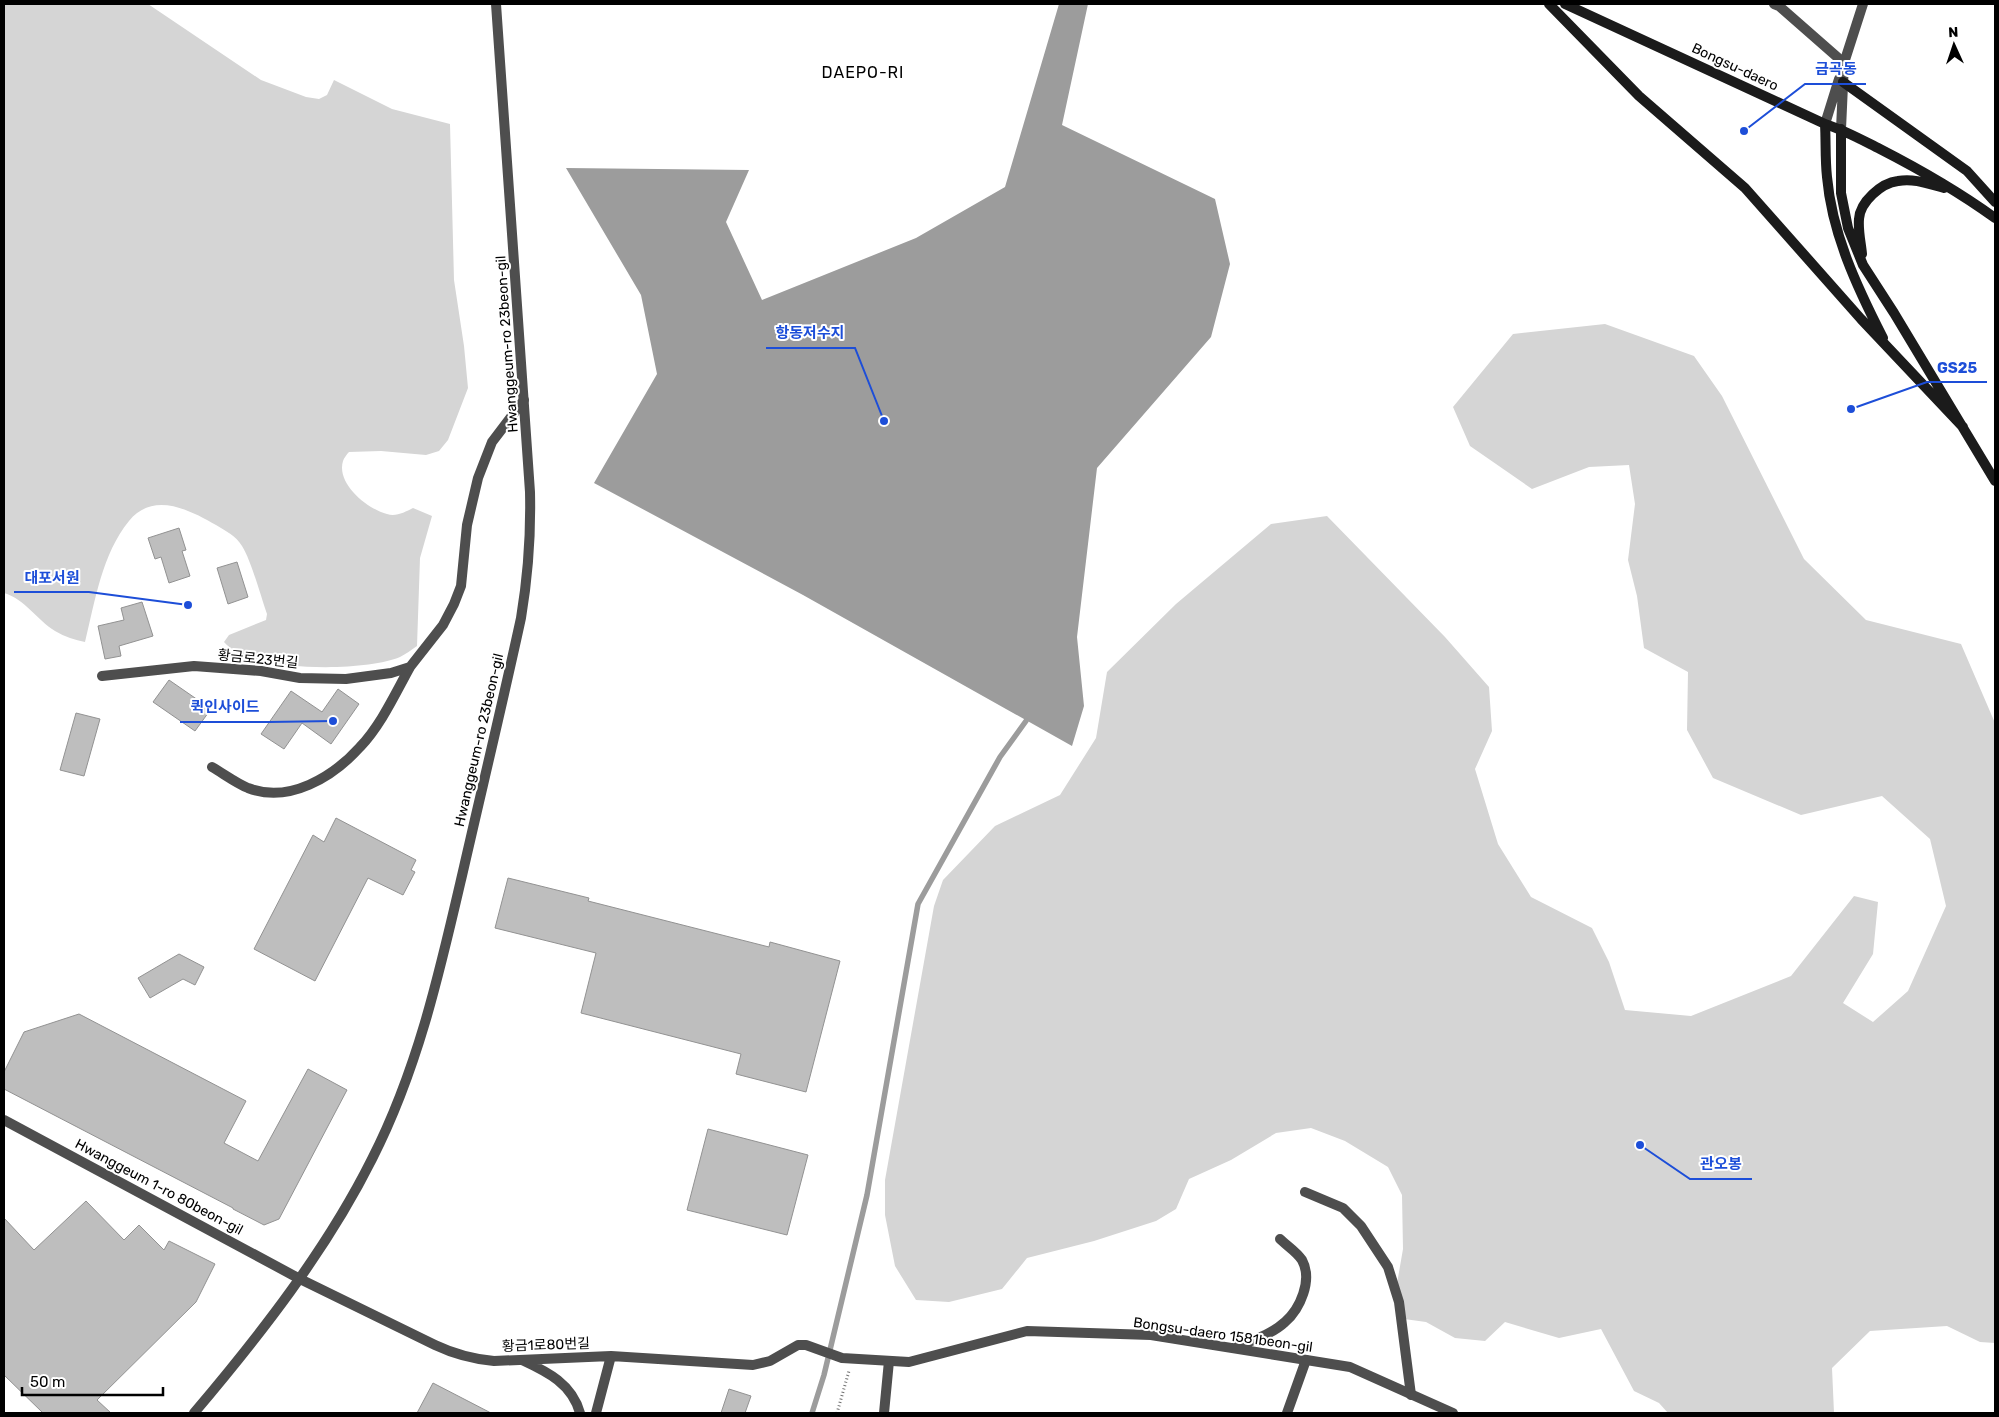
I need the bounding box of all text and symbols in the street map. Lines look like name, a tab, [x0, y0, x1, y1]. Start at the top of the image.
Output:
north arrow	[1929, 20, 1979, 70]
text: N	[1948, 24, 1959, 41]
street label: Bongsu-daero	[1689, 39, 1781, 95]
callout: 금곡동	[1805, 54, 1866, 84]
text: 금곡동	[1815, 60, 1857, 78]
district label: DAEPO-RI	[822, 63, 904, 82]
street label: Hwanggeum-ro 23beon-gil	[492, 255, 522, 433]
callout: 항동저수지	[766, 318, 855, 348]
text: 항동저수지	[775, 324, 845, 342]
callout: GS25	[1927, 352, 1987, 382]
text: GS25	[1937, 359, 1977, 377]
callout: 대포서원	[14, 562, 89, 592]
text: 대포서원	[24, 569, 80, 587]
street label: 황금로23번길	[217, 646, 299, 672]
street label: Hwanggeum-ro 23beon-gil	[451, 652, 507, 828]
callout: 퀵인사이드	[180, 692, 269, 722]
text: 퀵인사이드	[190, 698, 260, 716]
street label: Hwanggeum 1-ro 80beon-gil	[72, 1135, 246, 1239]
callout: 관오봉	[1690, 1149, 1752, 1179]
text: 관오봉	[1700, 1155, 1742, 1173]
street label: Bongsu-daero 1581beon-gil	[1132, 1314, 1314, 1356]
street label: 황금1로80번길	[502, 1335, 590, 1355]
scale bar	[22, 1364, 164, 1396]
text: 50 m	[30, 1373, 65, 1391]

